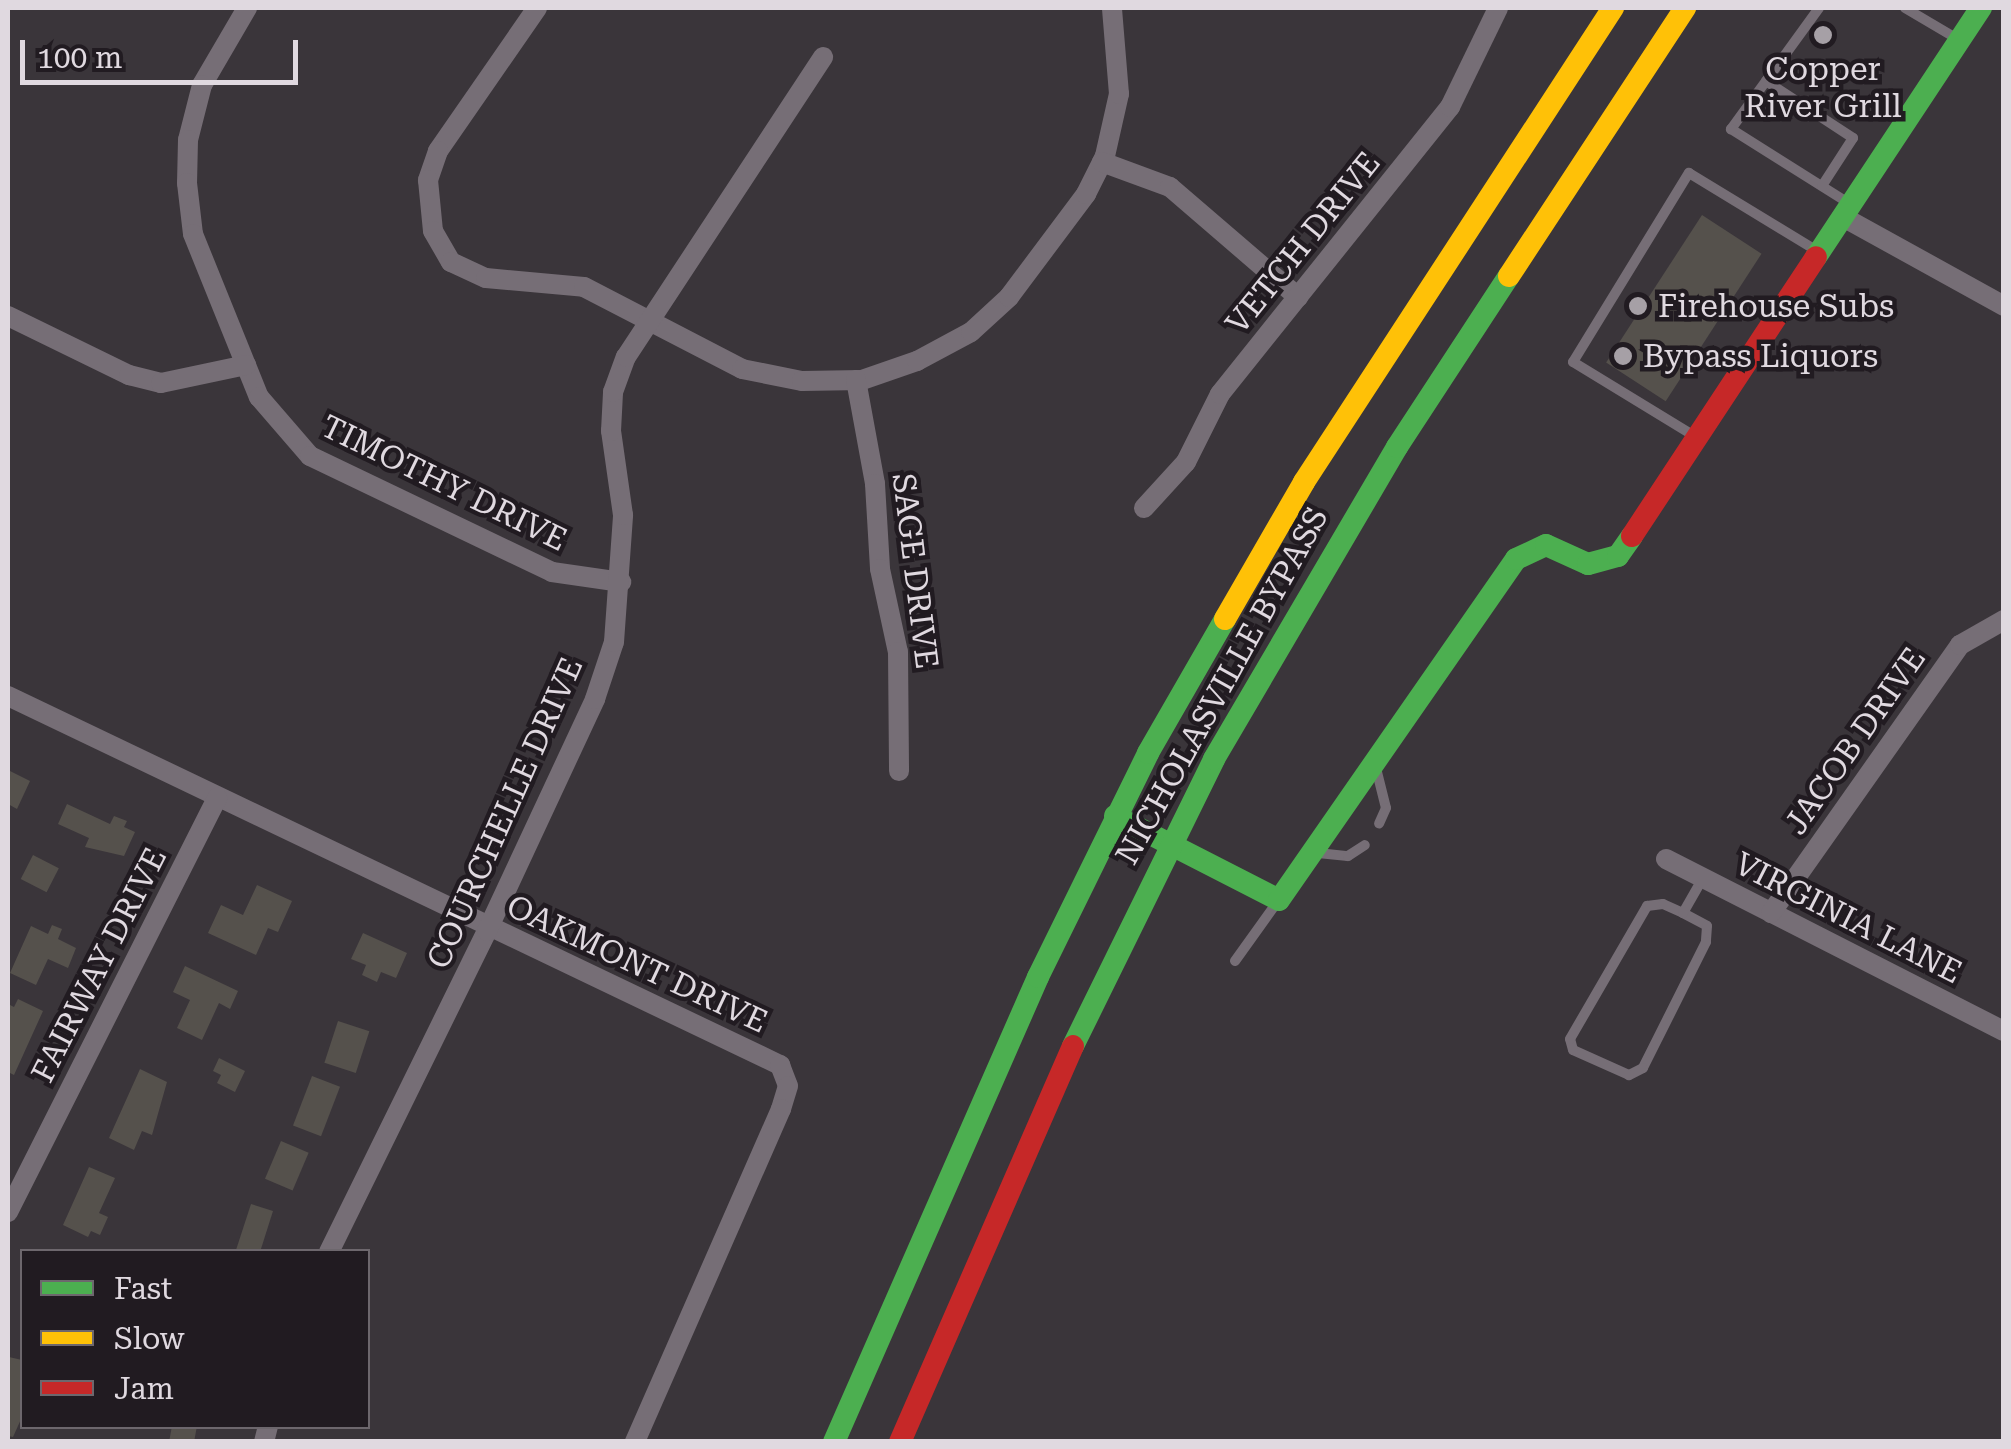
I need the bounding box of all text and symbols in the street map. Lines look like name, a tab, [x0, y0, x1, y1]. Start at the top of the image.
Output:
scale bar	[25, 20, 302, 82]
marker: Copper River Grill	[1812, 24, 1834, 46]
text: 100 m	[37, 40, 122, 75]
place label: Copper River Grill	[1744, 51, 1902, 126]
street label: VETCH DRIVE	[1218, 144, 1388, 342]
place label: Firehouse Subs	[1658, 287, 1894, 325]
marker: Firehouse Subs	[1627, 295, 1649, 317]
place label: Bypass Liquors	[1643, 337, 1878, 375]
marker: Bypass Liquors	[1612, 345, 1634, 367]
street label: TIMOTHY DRIVE	[315, 407, 573, 559]
street label: SAGE DRIVE	[884, 471, 946, 671]
street label: NICHOLASVILLE BYPASS	[1108, 501, 1336, 871]
street label: JACOB DRIVE	[1777, 640, 1933, 842]
street label: COURCHELLE DRIVE	[419, 652, 591, 974]
street label: FAIRWAY DRIVE	[23, 841, 175, 1089]
street label: VIRGINIA LANE	[1728, 844, 1968, 992]
street label: OAKMONT DRIVE	[501, 887, 773, 1041]
legend	[20, 1249, 370, 1429]
text: Fast	[114, 1271, 172, 1306]
text: Slow	[114, 1321, 185, 1356]
text: Jam	[114, 1371, 174, 1406]

